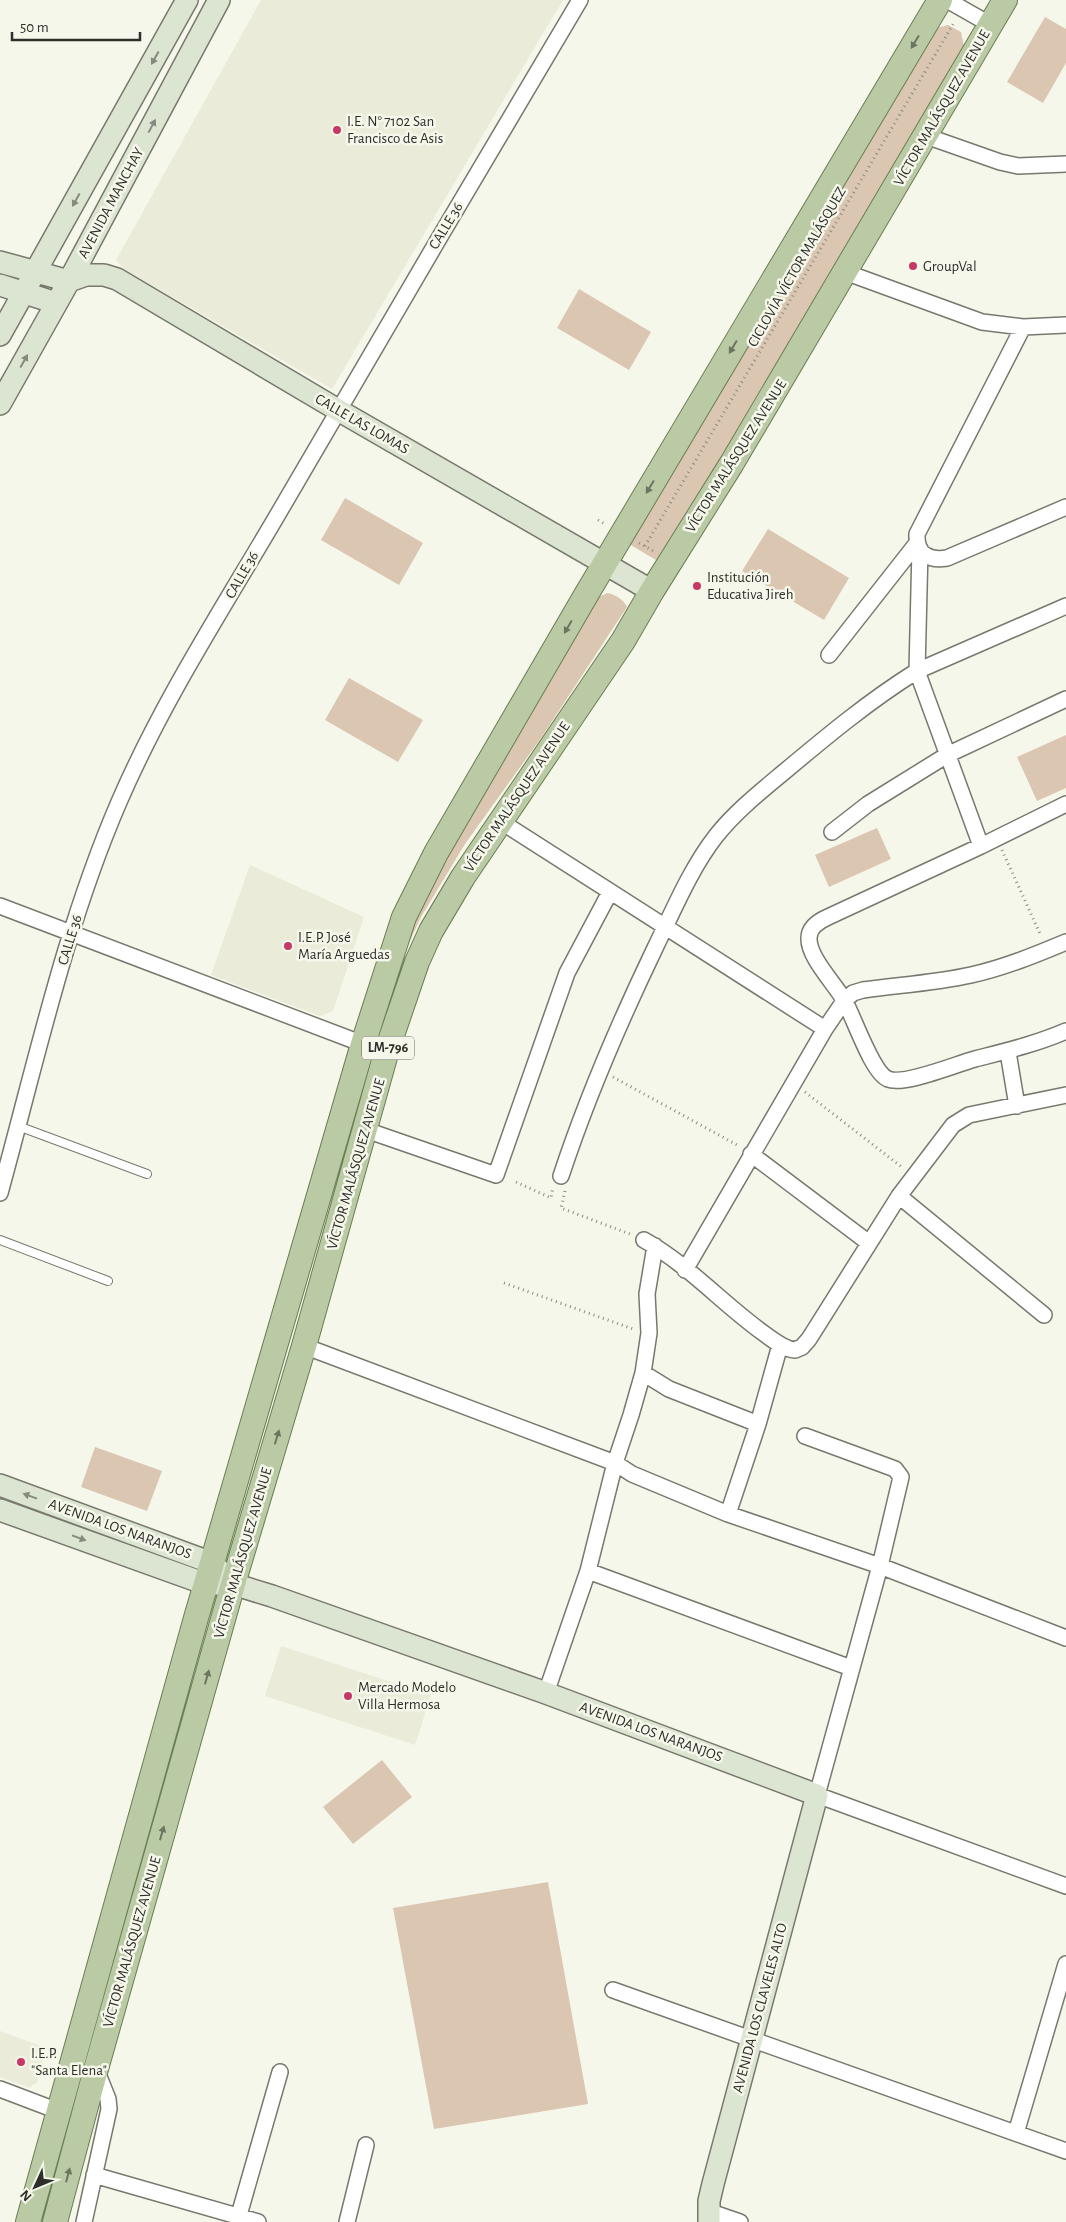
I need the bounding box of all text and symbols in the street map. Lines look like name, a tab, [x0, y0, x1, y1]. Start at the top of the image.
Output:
scale bar	[12, 10, 140, 42]
text: 50 m	[20, 20, 49, 35]
street label: VÍCTOR MALÁSQUEZ AVENUE	[889, 27, 993, 188]
one-way arrow	[910, 35, 919, 48]
one-way arrow	[151, 51, 159, 65]
place label: I.E. N° 7102 San Francisco de Asis	[347, 114, 443, 146]
one-way arrow	[148, 119, 156, 133]
marker: I.E. N° 7102 San Francisco de Asis	[331, 124, 343, 136]
street label: AVENIDA MANCHAY	[75, 145, 147, 261]
street label: CICLOVÍA VÍCTOR MALÁSQUEZ	[743, 184, 849, 349]
one-way arrow	[72, 192, 80, 207]
street label: CALLE 36	[426, 200, 466, 252]
place label: GroupVal	[923, 259, 977, 274]
marker: GroupVal	[907, 260, 919, 272]
one-way arrow	[729, 341, 738, 354]
one-way arrow	[20, 354, 28, 368]
street label: VÍCTOR MALÁSQUEZ AVENUE	[681, 376, 789, 535]
street label: CALLE LAS LOMAS	[312, 391, 412, 457]
one-way arrow	[646, 480, 655, 493]
street label: CALLE 36	[223, 549, 261, 601]
place label: Institución Educativa Jireh	[707, 570, 794, 602]
marker: Institución Educativa Jireh	[691, 580, 703, 592]
one-way arrow	[564, 619, 572, 634]
street label: VÍCTOR MALÁSQUEZ AVENUE	[460, 718, 573, 875]
street label: CALLE 36	[55, 913, 85, 967]
place label: I.E.P. José María Arguedas	[298, 930, 390, 962]
marker: I.E.P. José María Arguedas	[282, 940, 294, 952]
road number: LM-796	[362, 1036, 414, 1060]
street label: VÍCTOR MALÁSQUEZ AVENUE	[322, 1076, 388, 1251]
one-way arrow	[274, 1429, 282, 1444]
street label: VÍCTOR MALÁSQUEZ AVENUE	[209, 1465, 275, 1640]
one-way arrow	[23, 1492, 38, 1499]
street label: AVENIDA LOS NARANJOS	[47, 1496, 193, 1562]
one-way arrow	[72, 1534, 87, 1542]
one-way arrow	[203, 1669, 211, 1684]
place label: Mercado Modelo Villa Hermosa	[358, 1680, 456, 1712]
marker: Mercado Modelo Villa Hermosa	[342, 1690, 354, 1702]
street label: AVENIDA LOS NARANJOS	[578, 1699, 724, 1765]
one-way arrow	[159, 1825, 167, 1840]
street label: VÍCTOR MALÁSQUEZ AVENUE	[98, 1854, 164, 2029]
street label: AVENIDA LOS CLAVELES ALTO	[730, 1921, 790, 2095]
place label: I.E.P. "Santa Elena"	[31, 2046, 107, 2078]
marker: I.E.P. "Santa Elena"	[15, 2056, 27, 2068]
north arrow	[10, 2162, 60, 2212]
one-way arrow	[64, 2167, 72, 2182]
text: N	[18, 2187, 35, 2204]

